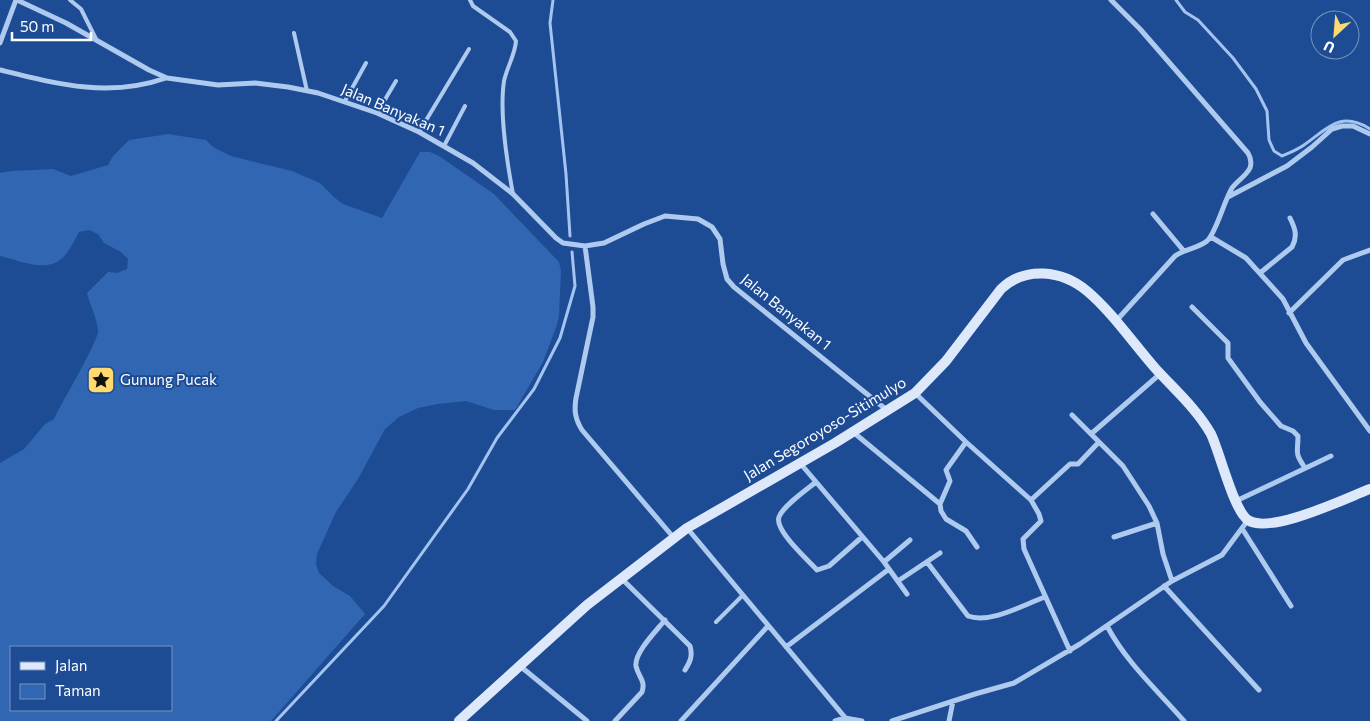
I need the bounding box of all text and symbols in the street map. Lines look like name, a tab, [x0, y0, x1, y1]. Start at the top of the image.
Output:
scale bar	[12, 10, 91, 42]
north arrow	[1310, 10, 1360, 60]
text: 50 m	[20, 17, 54, 35]
text: U	[1321, 37, 1337, 57]
street label: Jalan Banyakan 1	[339, 79, 448, 139]
street label: Jalan Banyakan 1	[738, 269, 835, 353]
place icon: Gunung Pucak	[86, 365, 116, 395]
place label: Gunung Pucak	[120, 370, 217, 388]
street label: Jalan Segoroyoso-Sitimulyo	[740, 372, 909, 484]
legend	[10, 646, 172, 711]
text: Jalan	[55, 656, 87, 674]
text: Taman	[55, 681, 101, 699]

